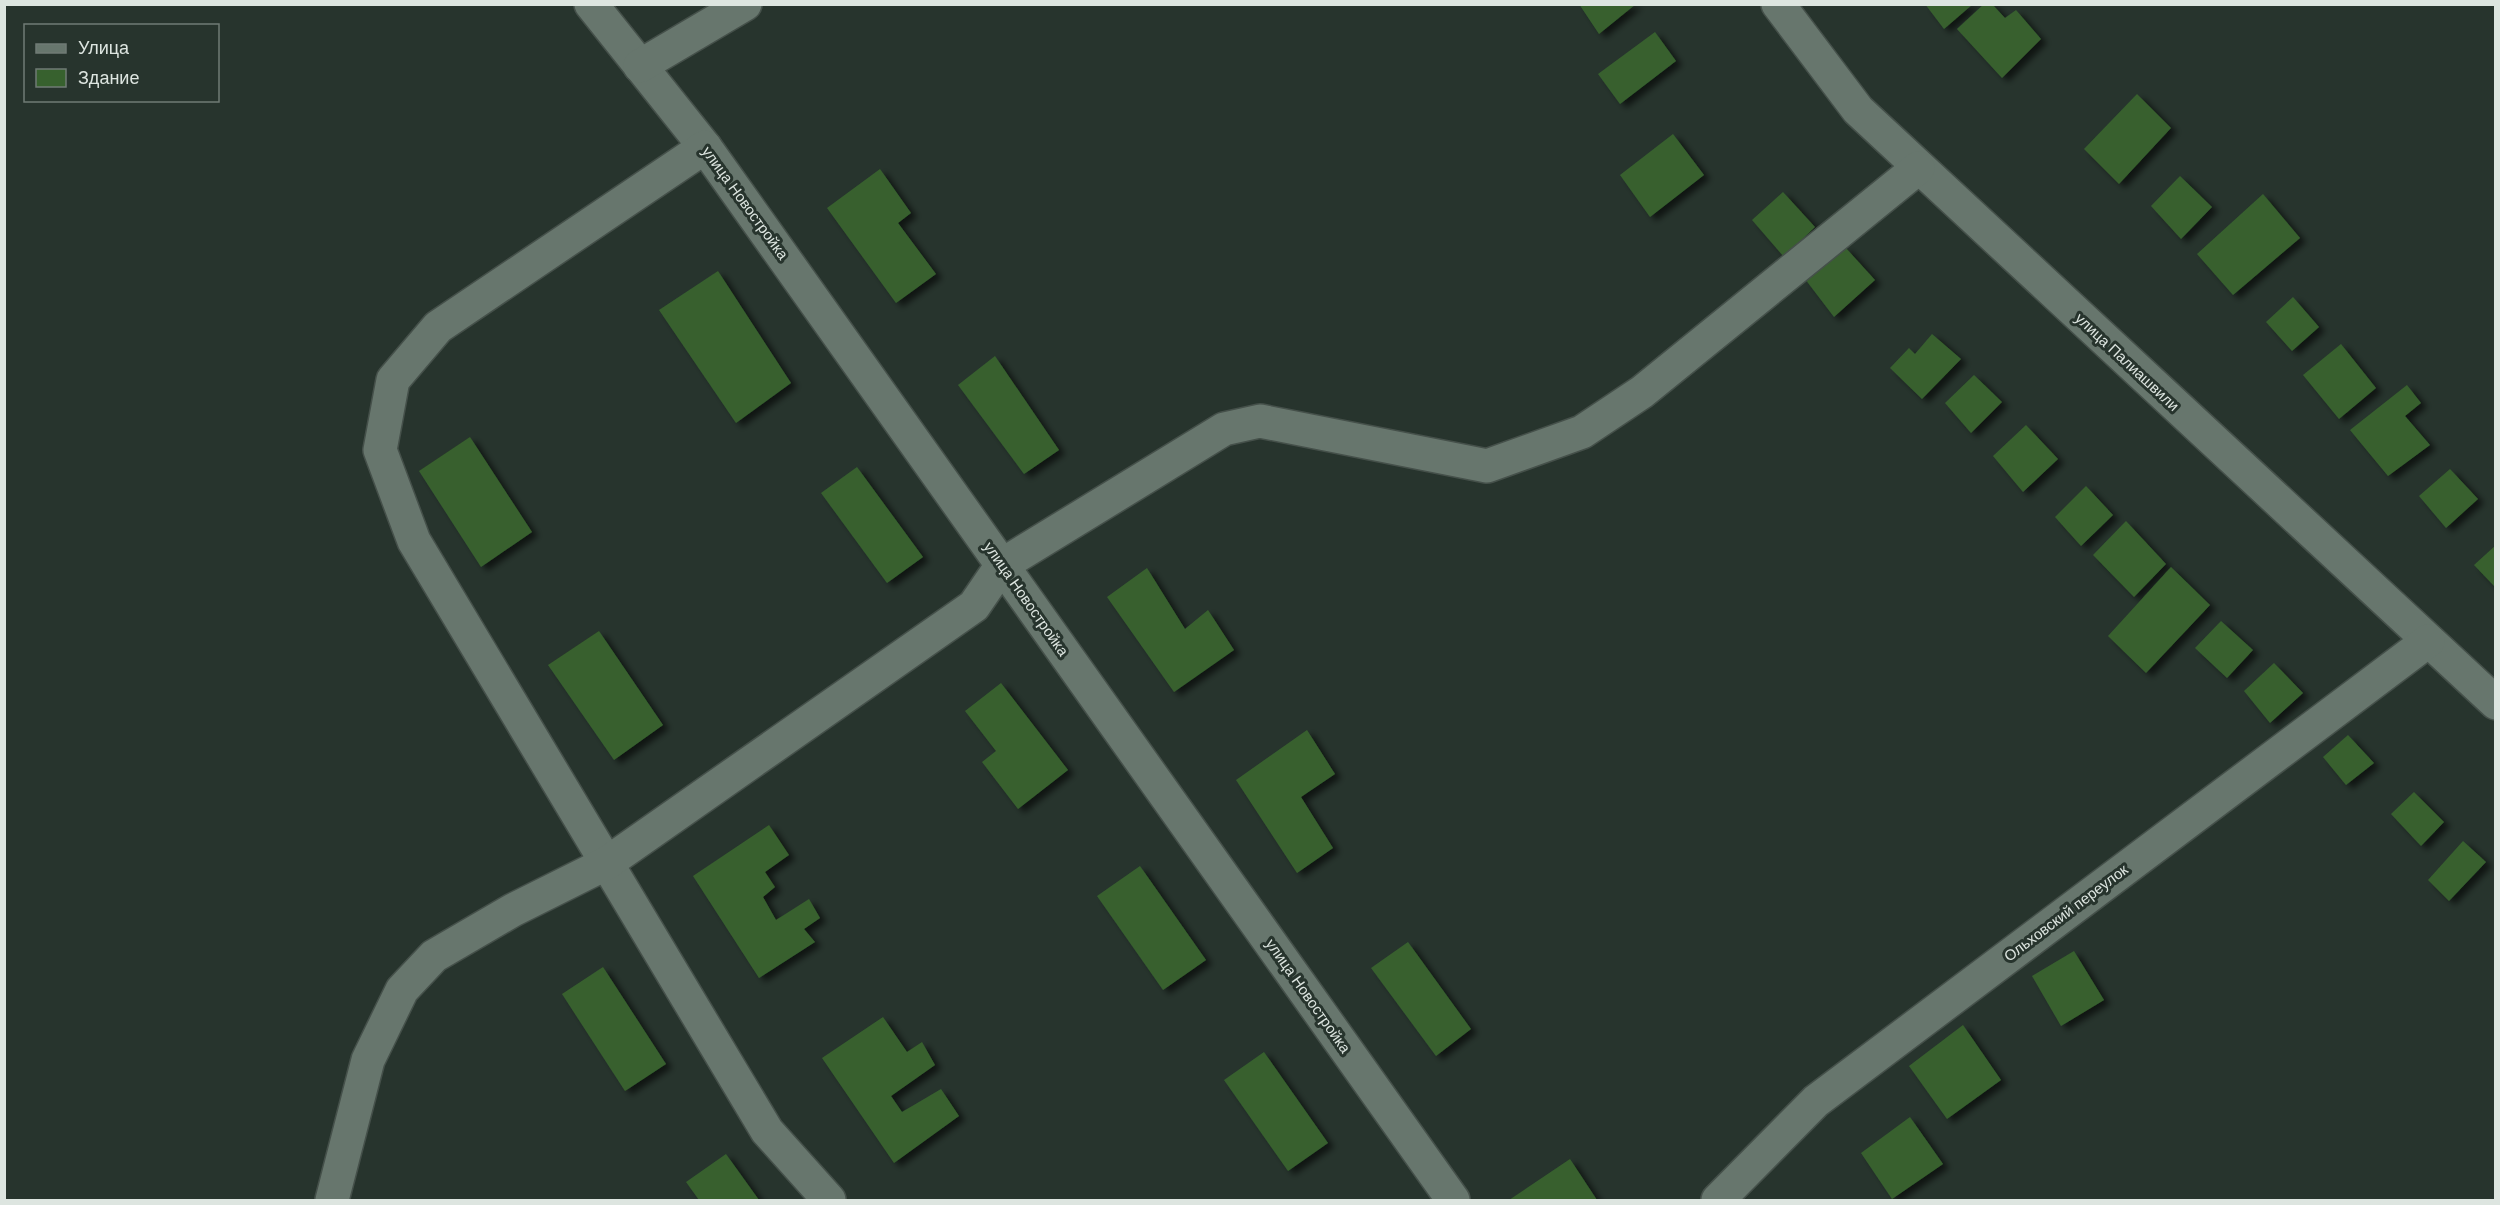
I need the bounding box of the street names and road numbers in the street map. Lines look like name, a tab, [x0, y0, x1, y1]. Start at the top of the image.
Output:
street label: улица Новостройка	[699, 143, 792, 263]
street label: улица Палиашвили	[2072, 309, 2183, 414]
street label: улица Новостройка	[981, 538, 1073, 660]
street label: Ольховский переулок	[2000, 860, 2131, 965]
street label: улица Новостройка	[1263, 935, 1355, 1057]

